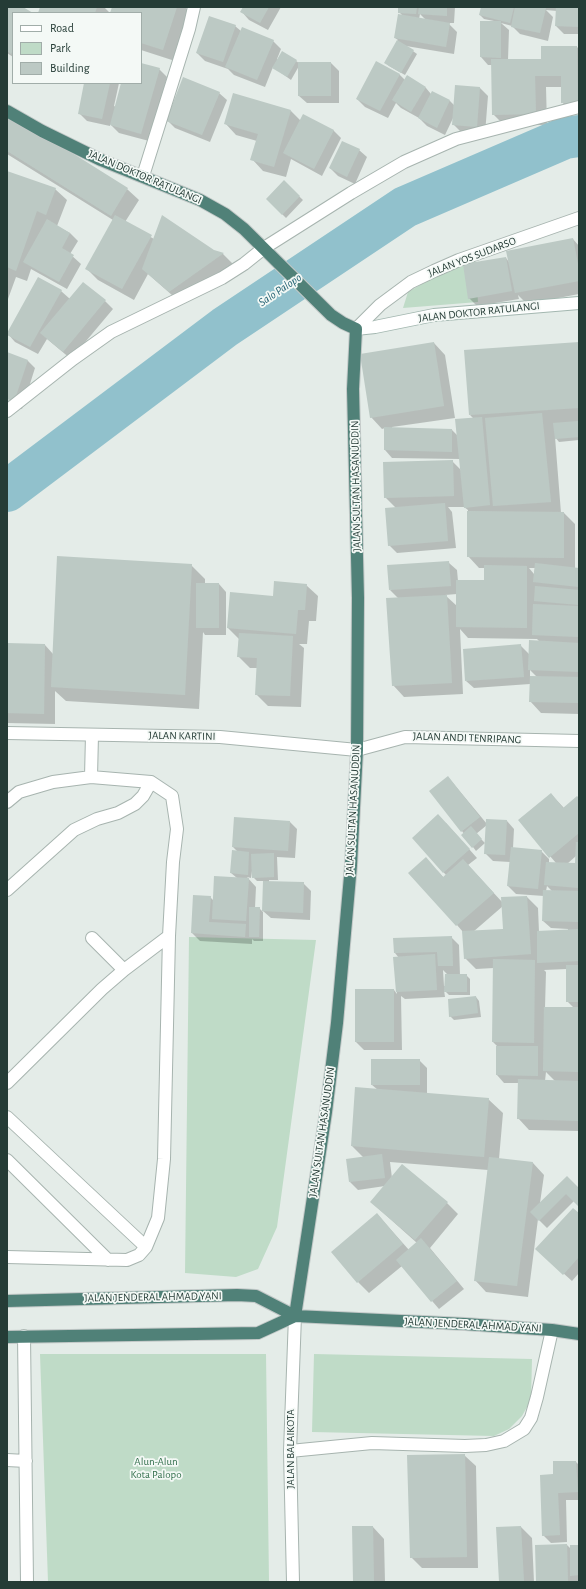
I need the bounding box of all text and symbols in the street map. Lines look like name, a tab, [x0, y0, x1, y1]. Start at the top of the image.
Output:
legend	[12, 12, 142, 84]
text: Road	[50, 22, 74, 34]
text: Park	[50, 42, 71, 54]
text: Building	[50, 62, 90, 74]
street label: JALAN DOKTOR RATULANGI	[86, 147, 204, 207]
street label: JALAN YOS SUDARSO	[426, 234, 518, 280]
water label: Salo Palopo	[256, 270, 304, 310]
street label: JALAN DOKTOR RATULANGI	[418, 299, 540, 325]
street label: JALAN SULTAN HASANUDDIN	[348, 420, 364, 552]
street label: JALAN KARTINI	[148, 729, 216, 743]
street label: JALAN ANDI TENRIPANG	[413, 730, 521, 746]
street label: JALAN SULTAN HASANUDDIN	[343, 744, 363, 876]
street label: JALAN SULTAN HASANUDDIN	[306, 1066, 338, 1198]
street label: JALAN JENDERAL AHMAD YANI	[84, 1289, 222, 1305]
street label: JALAN JENDERAL AHMAD YANI	[404, 1315, 542, 1335]
street label: JALAN BALAIKOTA	[284, 1409, 298, 1489]
park label: Alun-Alun Kota Palopo	[130, 1455, 182, 1481]

